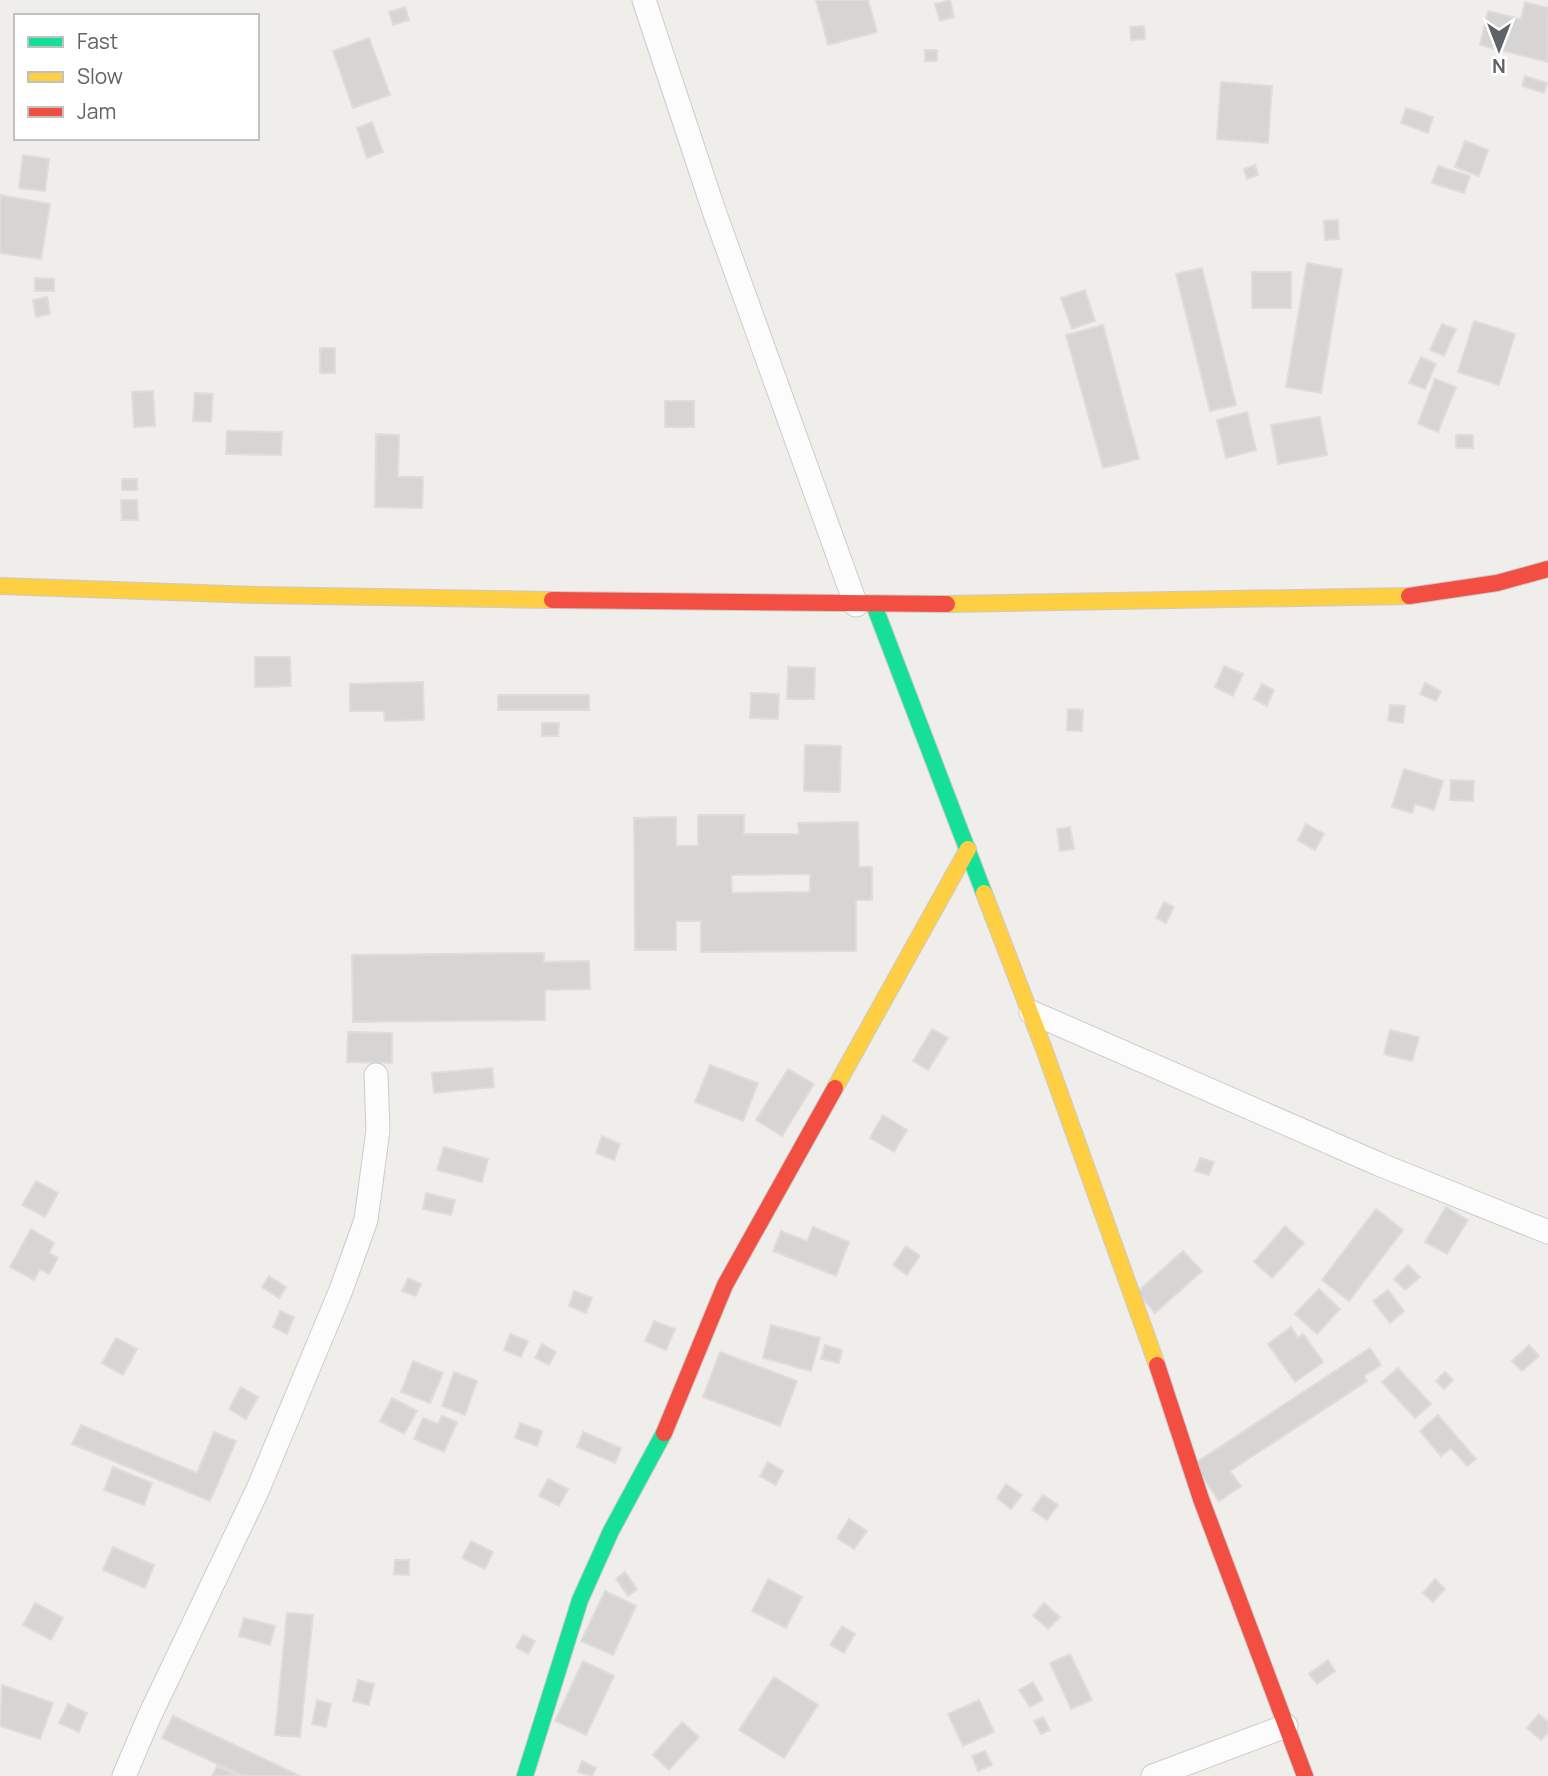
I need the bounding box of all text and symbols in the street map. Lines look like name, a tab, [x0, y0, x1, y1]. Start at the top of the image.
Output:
legend	[14, 14, 259, 140]
north arrow	[1464, 14, 1534, 84]
text: Fast	[77, 27, 118, 55]
text: N	[1492, 53, 1506, 79]
text: Slow	[77, 62, 123, 90]
text: Jam	[77, 97, 116, 125]

